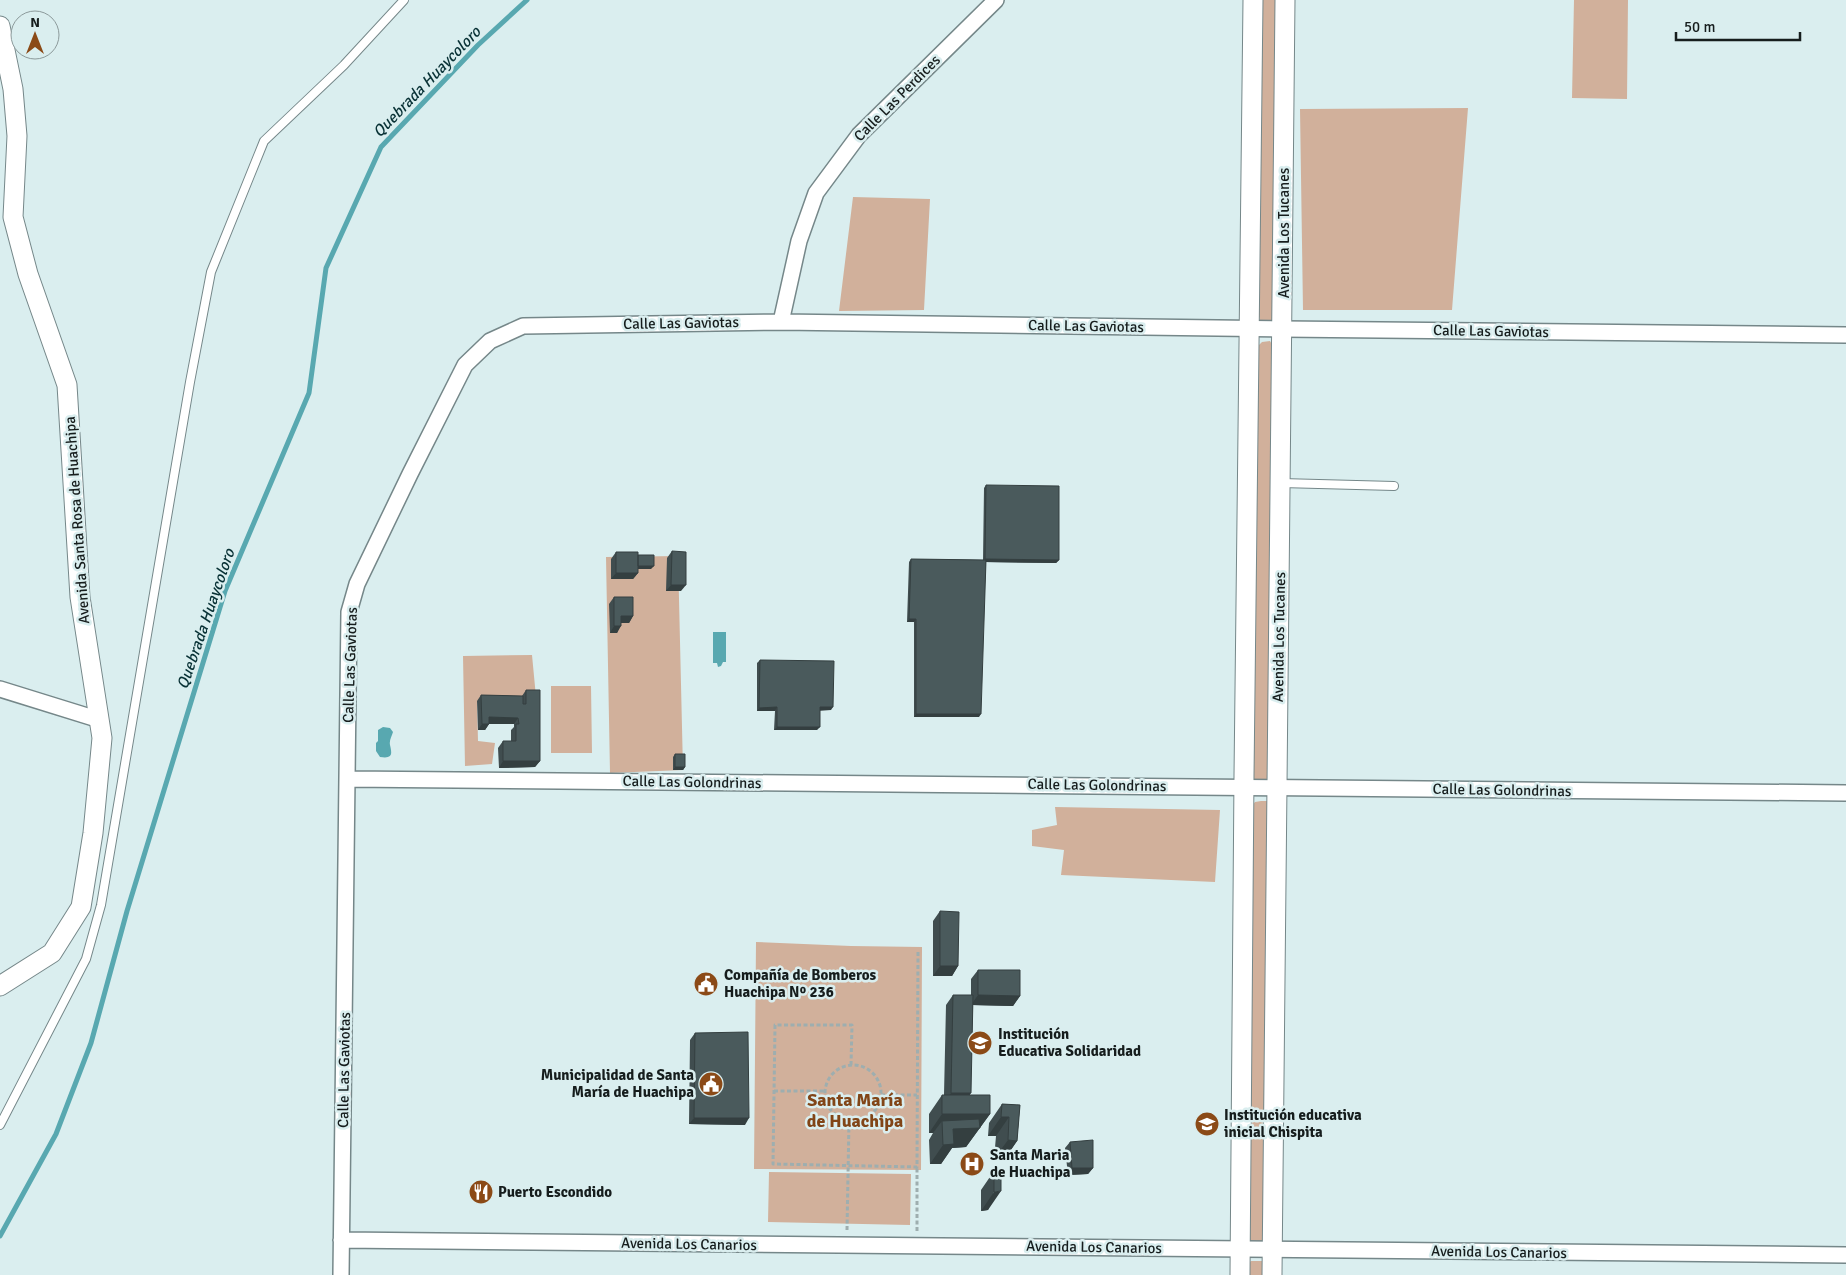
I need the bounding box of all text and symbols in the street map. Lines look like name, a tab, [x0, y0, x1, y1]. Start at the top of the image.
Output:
north arrow	[10, 10, 60, 60]
scale bar	[1676, 10, 1800, 42]
text: N	[30, 14, 40, 31]
text: 50 m	[1684, 18, 1715, 36]
water label: Quebrada Huaycoloro	[369, 22, 486, 142]
street label: Calle Las Perdices	[850, 51, 944, 145]
street label: Avenida Los Tucanes	[1275, 167, 1293, 298]
street label: Calle Las Gaviotas	[623, 313, 739, 333]
street label: Calle Las Gaviotas	[1028, 316, 1144, 336]
street label: Calle Las Gaviotas	[1433, 321, 1549, 341]
street label: Avenida Santa Rosa de Huachipa	[61, 416, 93, 624]
water label: Quebrada Huaycoloro	[173, 546, 240, 692]
street label: Avenida Los Tucanes	[1269, 571, 1289, 702]
street label: Calle Las Gaviotas	[339, 606, 361, 723]
street label: Calle Las Golondrinas	[622, 772, 762, 792]
street label: Calle Las Golondrinas	[1027, 775, 1167, 795]
street label: Calle Las Golondrinas	[1432, 780, 1572, 800]
place label: Compañía de Bomberos Huachipa Nº 236	[724, 966, 876, 1001]
public building icon: Compañía de Bomberos Huachipa Nº 236	[693, 971, 719, 997]
street label: Calle Las Gaviotas	[334, 1012, 354, 1128]
place label: Institución Educativa Solidaridad	[998, 1025, 1141, 1060]
school or university icon: Institución Educativa Solidaridad	[967, 1030, 993, 1056]
place label: Municipalidad de Santa María de Huachipa	[541, 1066, 694, 1101]
public building icon: Municipalidad de Santa María de Huachipa	[698, 1071, 724, 1097]
district label: Santa María de Huachipa	[807, 1089, 903, 1132]
place label: Institución educativa inicial Chispita	[1224, 1106, 1362, 1141]
school or university icon: Institución educativa inicial Chispita	[1194, 1111, 1220, 1137]
place label: Santa Maria de Huachipa	[990, 1146, 1071, 1181]
hospital icon: Santa Maria de Huachipa	[959, 1151, 985, 1177]
restaurant icon: Puerto Escondido	[468, 1179, 494, 1205]
place label: Puerto Escondido	[498, 1183, 612, 1201]
street label: Avenida Los Canarios	[621, 1234, 757, 1254]
street label: Avenida Los Canarios	[1026, 1237, 1162, 1257]
street label: Avenida Los Canarios	[1431, 1242, 1567, 1262]

